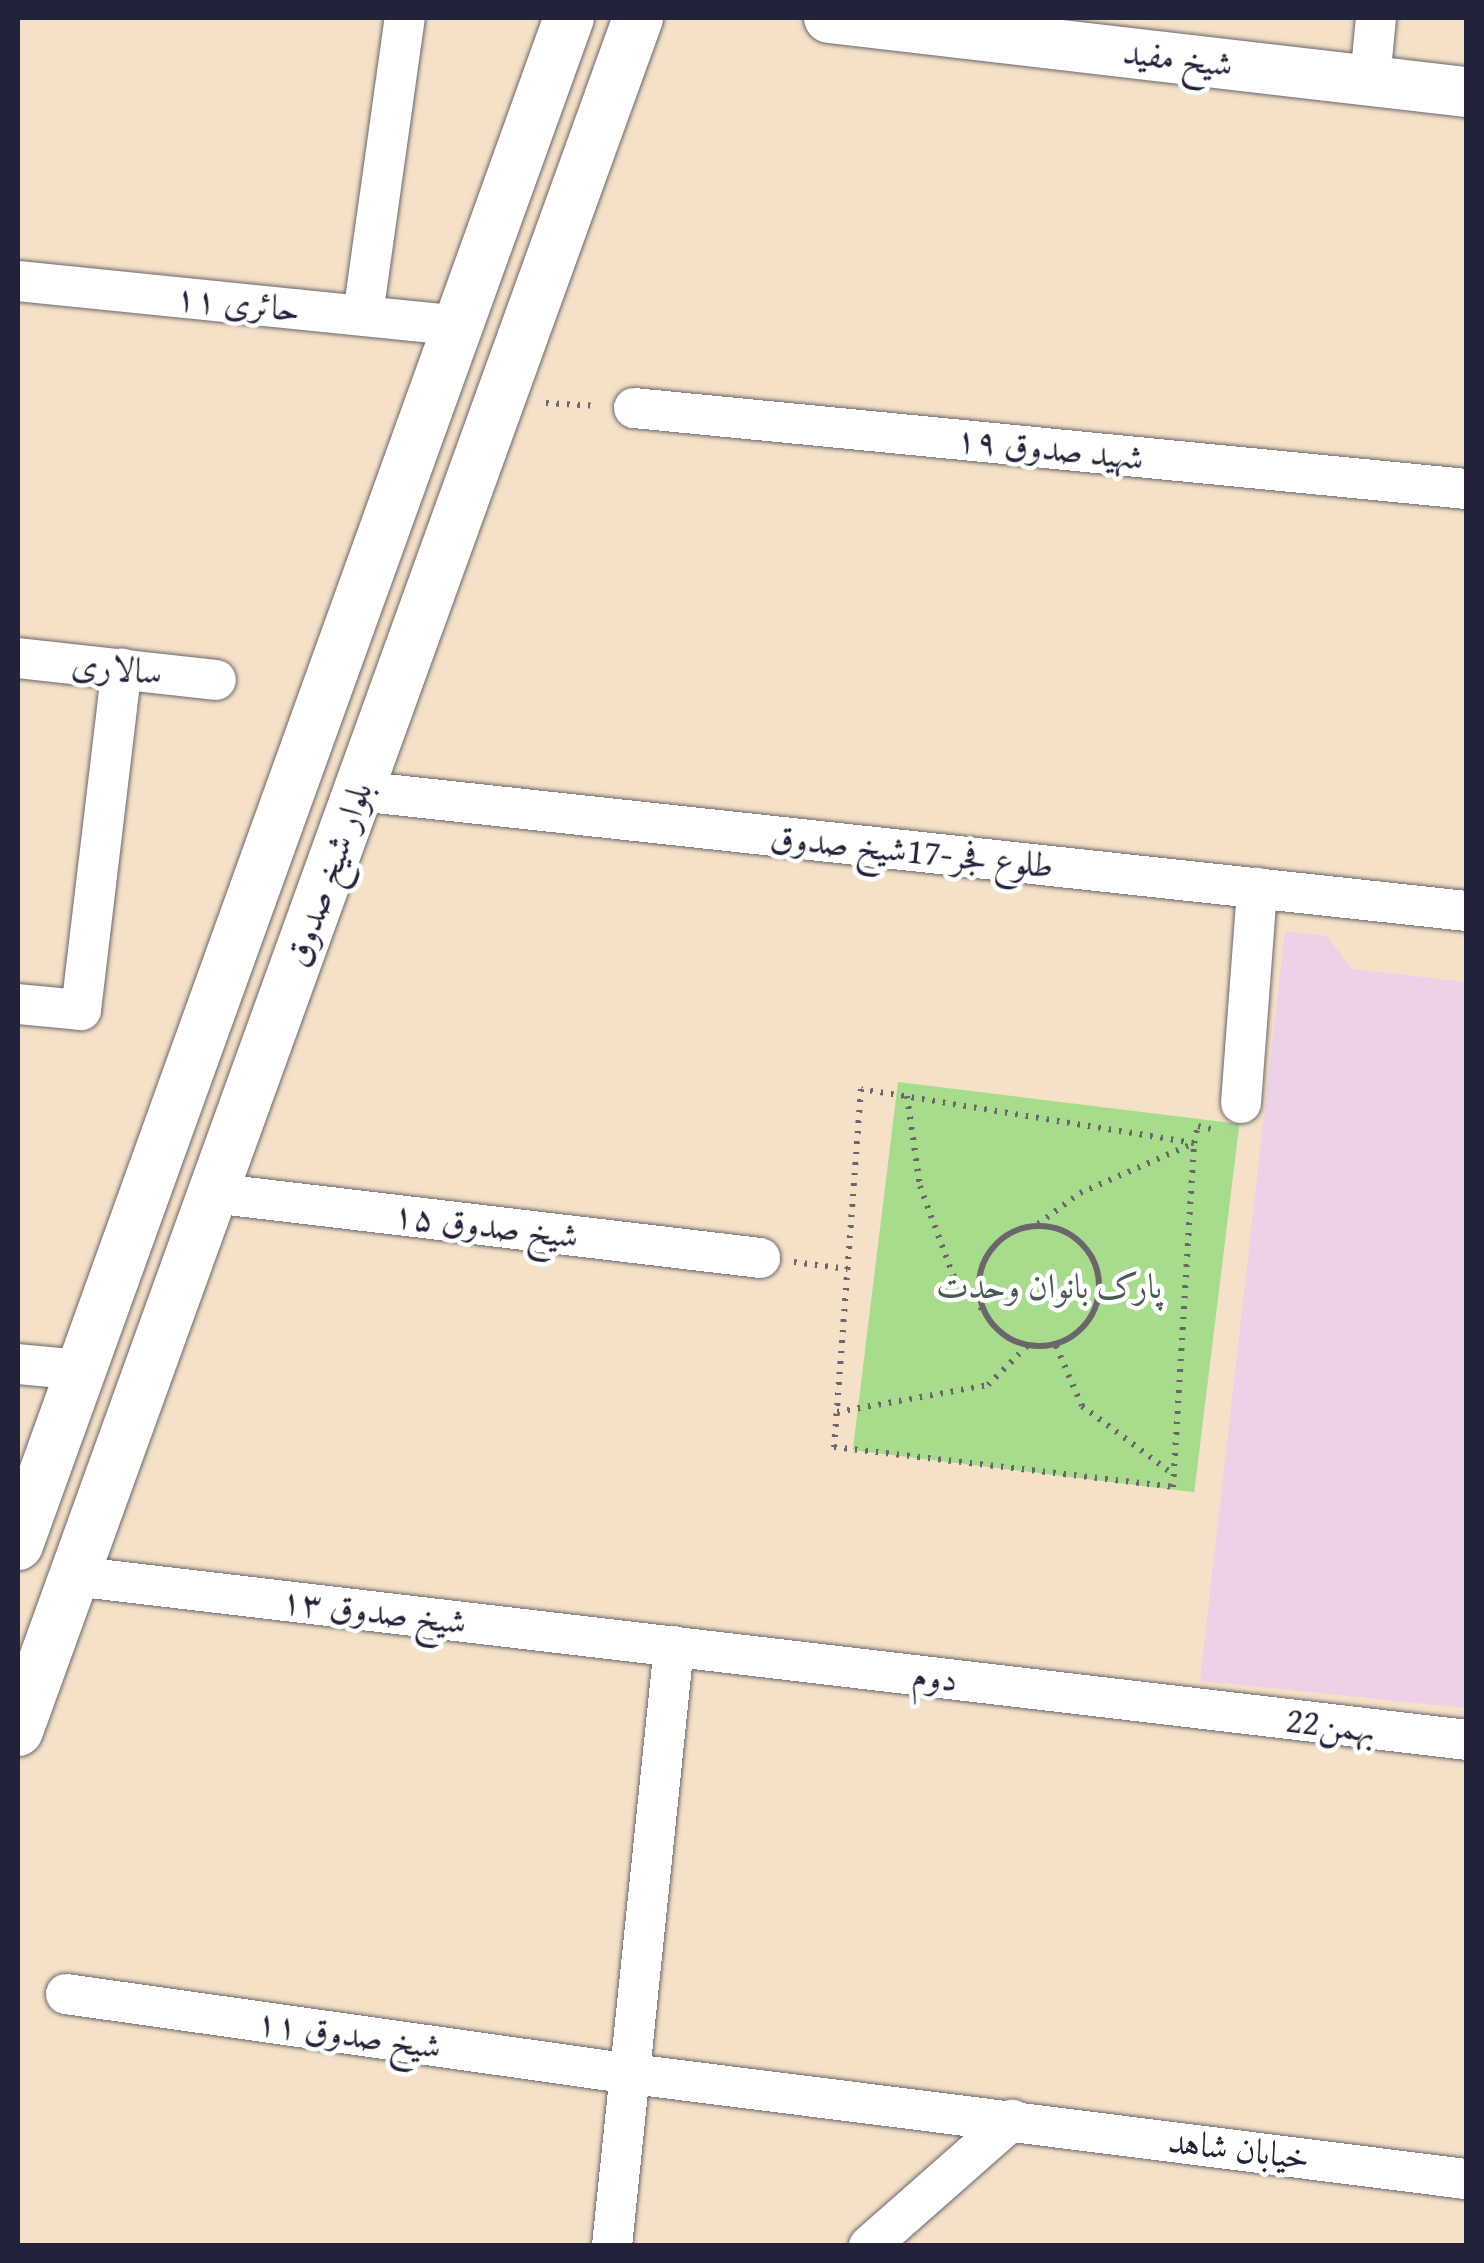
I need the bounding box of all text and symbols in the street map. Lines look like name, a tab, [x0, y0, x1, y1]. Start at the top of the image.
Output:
street label: شیخ مفید	[1121, 30, 1235, 86]
street label: حائری ۱۱	[174, 276, 302, 330]
street label: شهید صدوق ۱۹	[954, 417, 1146, 479]
street label: سالاری	[70, 642, 164, 694]
street label: بلوار شیخ صدوق	[275, 776, 381, 972]
street label: طلوع فجر-17شیخ صدوق	[768, 815, 1056, 887]
street label: شیخ صدوق ۱۵	[391, 1193, 581, 1257]
park label: پارک بانوان وحدت	[936, 1265, 1162, 1307]
street label: شیخ صدوق ۱۳	[279, 1579, 469, 1643]
street label: دوم	[910, 1653, 960, 1701]
street label: 22بهمن	[1284, 1699, 1378, 1751]
street label: شیخ صدوق ۱۱	[254, 2000, 444, 2068]
street label: خیابان شاهد	[1166, 2119, 1312, 2179]

